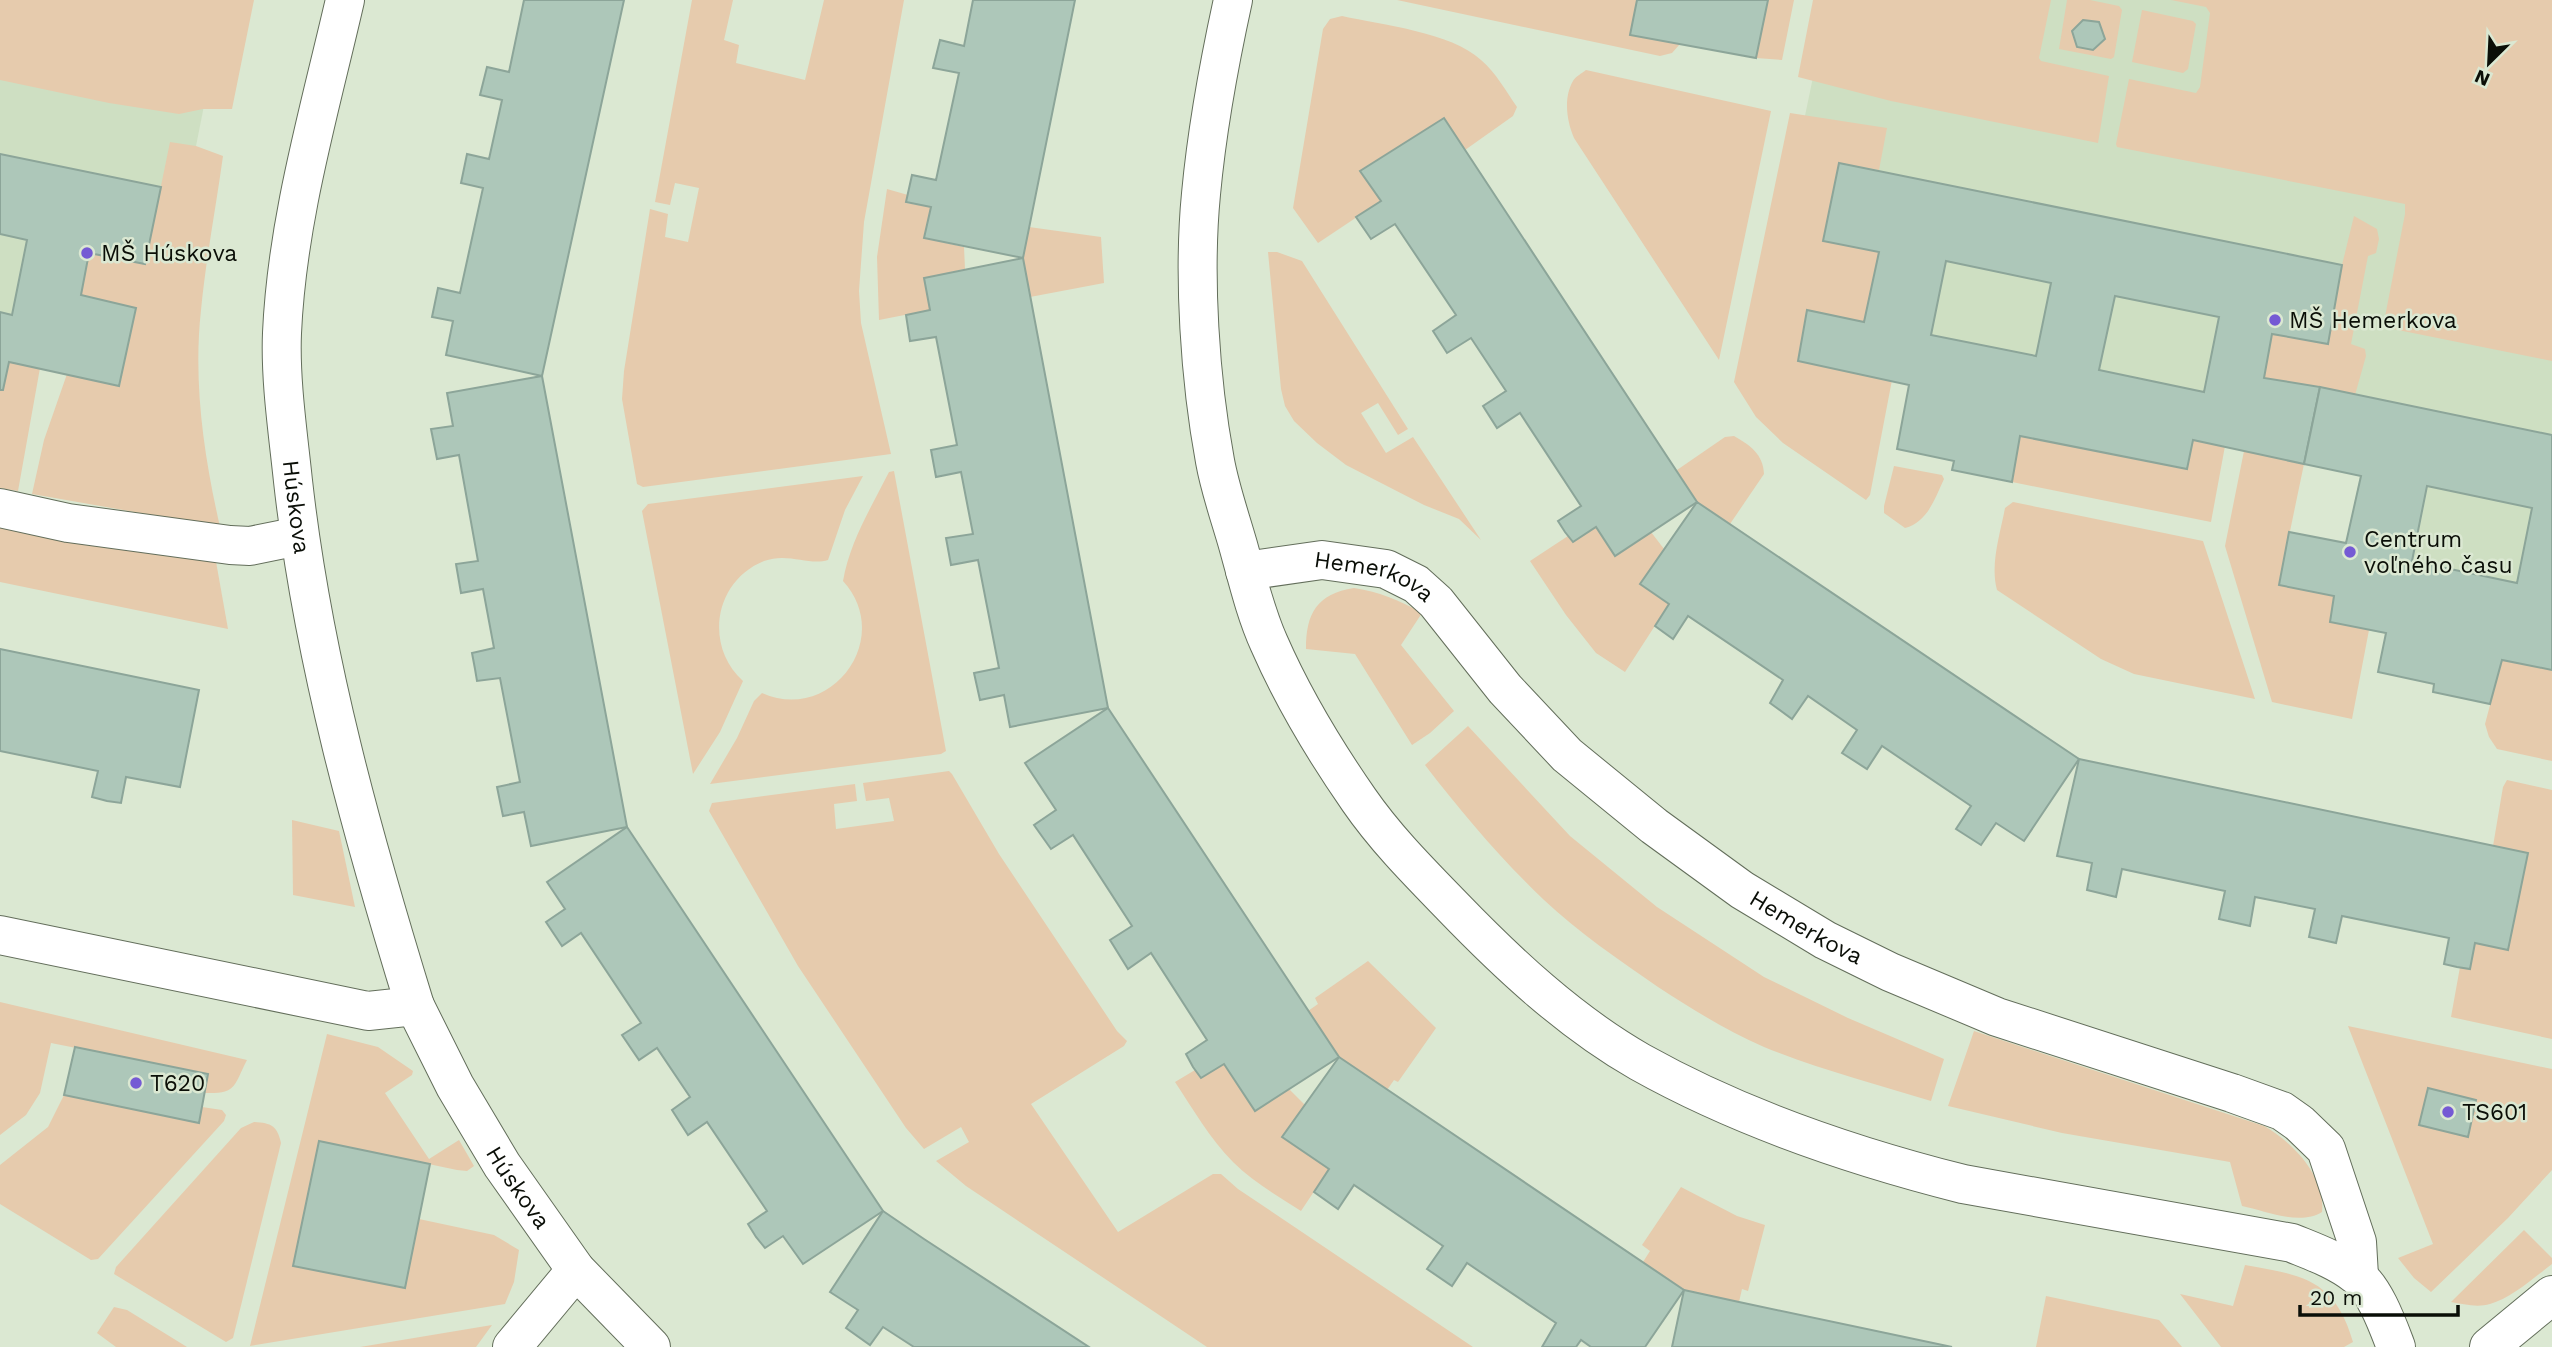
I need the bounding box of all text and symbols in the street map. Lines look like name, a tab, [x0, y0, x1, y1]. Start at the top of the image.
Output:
north arrow	[2454, 28, 2524, 98]
text: N	[2471, 65, 2493, 91]
place label: MŠ Húskova	[101, 239, 237, 267]
marker: MŠ Húskova	[79, 245, 95, 261]
place label: MŠ Hemerkova	[2289, 306, 2457, 334]
marker: MŠ Hemerkova	[2267, 312, 2283, 328]
street label: Húskova	[277, 459, 316, 555]
place label: Centrum voľného času	[2364, 526, 2513, 579]
marker: Centrum voľného času	[2342, 544, 2358, 560]
street label: Hemerkova	[1313, 546, 1440, 607]
street label: Hemerkova	[1745, 884, 1867, 970]
place label: T620	[150, 1070, 205, 1097]
marker: T620	[128, 1075, 144, 1091]
place label: TS601	[2462, 1099, 2527, 1126]
marker: TS601	[2440, 1104, 2456, 1120]
street label: Húskova	[480, 1141, 556, 1234]
scale bar	[2300, 1274, 2458, 1318]
text: 20 m	[2310, 1285, 2362, 1310]

